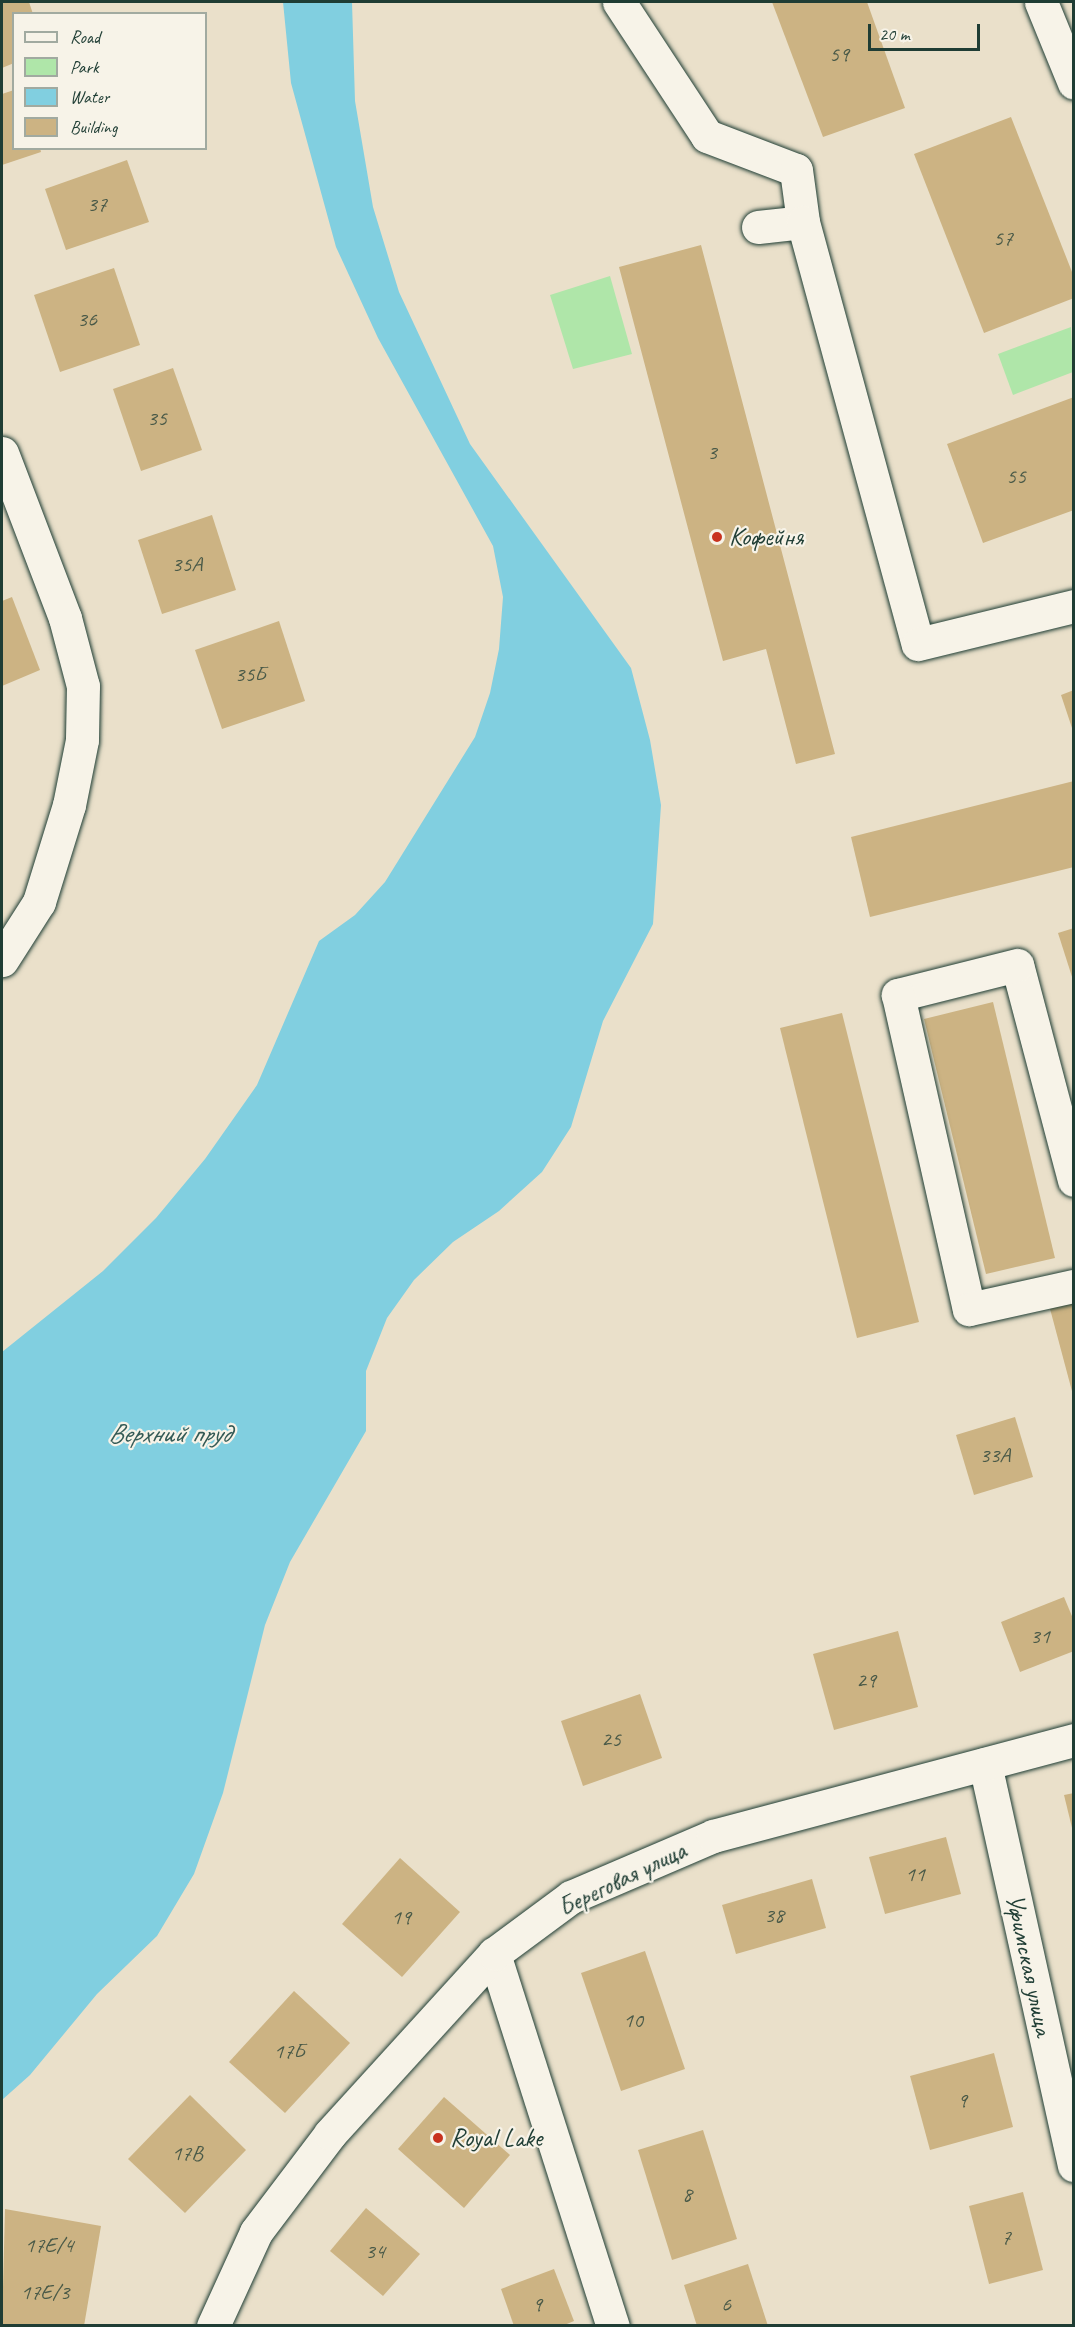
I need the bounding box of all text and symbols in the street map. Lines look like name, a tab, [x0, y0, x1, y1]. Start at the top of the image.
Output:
legend	[12, 12, 207, 150]
scale bar	[871, 12, 984, 50]
text: 20 m	[879, 23, 910, 45]
text: Road	[70, 26, 100, 48]
house number: 59	[829, 42, 849, 68]
text: Park	[70, 56, 99, 78]
text: Water	[70, 86, 109, 108]
text: Building	[70, 116, 117, 138]
house number: 37	[87, 192, 107, 218]
house number: 57	[993, 226, 1013, 252]
house number: 36	[77, 307, 97, 333]
house number: 35	[147, 406, 167, 432]
house number: 3	[707, 440, 717, 466]
house number: 55	[1006, 464, 1026, 490]
place label: Кофейня	[729, 521, 803, 553]
marker: Кофейня	[710, 530, 724, 544]
house number: 35А	[172, 552, 202, 578]
house number: 35Б	[235, 662, 265, 688]
water label: Верхний пруд	[108, 1418, 230, 1450]
house number: 33А	[980, 1443, 1010, 1469]
house number: 31	[1030, 1624, 1050, 1650]
house number: 29	[856, 1668, 876, 1694]
house number: 25	[601, 1727, 621, 1753]
street label: Береговая улица	[552, 1834, 692, 1924]
house number: 11	[905, 1862, 925, 1888]
street label: Уфимская улица	[999, 1891, 1059, 2039]
house number: 38	[764, 1903, 784, 1929]
house number: 19	[391, 1905, 411, 1931]
house number: 10	[623, 2008, 643, 2034]
house number: 17Б	[274, 2039, 304, 2065]
house number: 9	[957, 2088, 967, 2114]
place label: Royal Lake	[450, 2122, 543, 2154]
marker: Royal Lake	[431, 2131, 445, 2145]
house number: 17В	[171, 2141, 203, 2167]
house number: 8	[682, 2182, 692, 2208]
house number: 7	[1001, 2225, 1011, 2251]
house number: 17Е/4	[24, 2233, 74, 2259]
house number: 34	[365, 2239, 385, 2265]
house number: 17Е/3	[20, 2280, 70, 2306]
house number: 9	[532, 2292, 542, 2318]
house number: 6	[721, 2292, 731, 2318]

